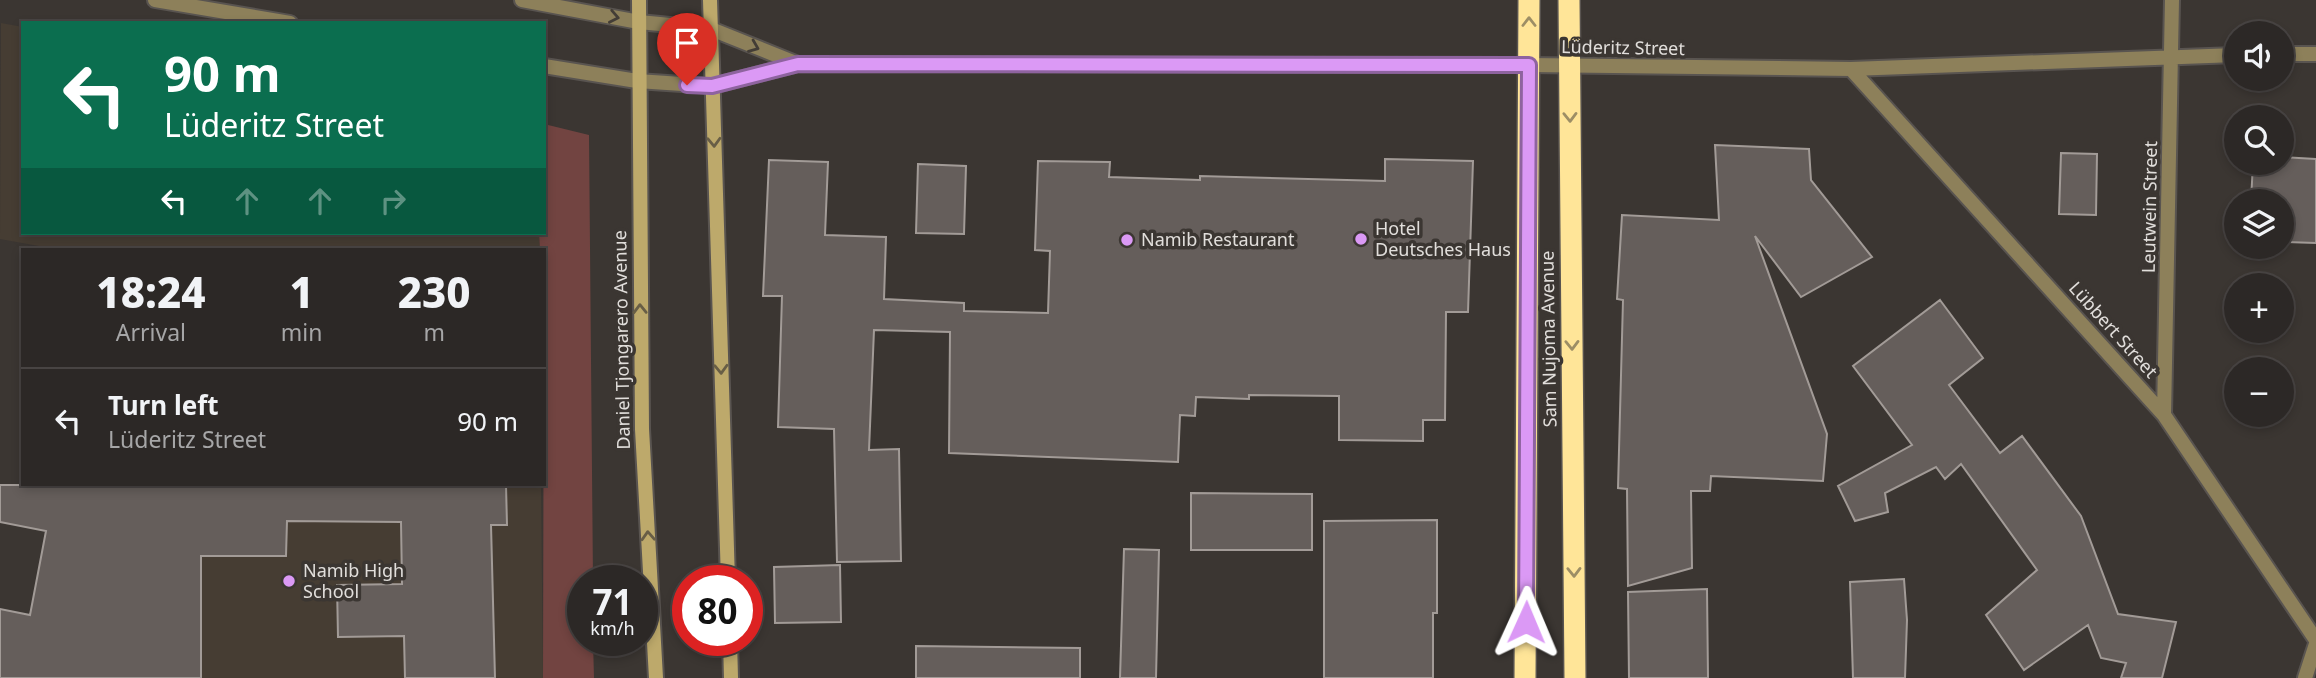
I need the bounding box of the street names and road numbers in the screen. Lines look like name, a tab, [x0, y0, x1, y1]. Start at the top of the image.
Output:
street label: Lüderitz Street	[1561, 34, 1686, 60]
street label: Leutwein Street	[2136, 140, 2162, 273]
street label: Daniel Tjongarero Avenue	[607, 230, 635, 450]
street label: Sam Nujoma Avenue	[1534, 251, 1562, 428]
street label: Lübbert Street	[2064, 276, 2164, 383]

